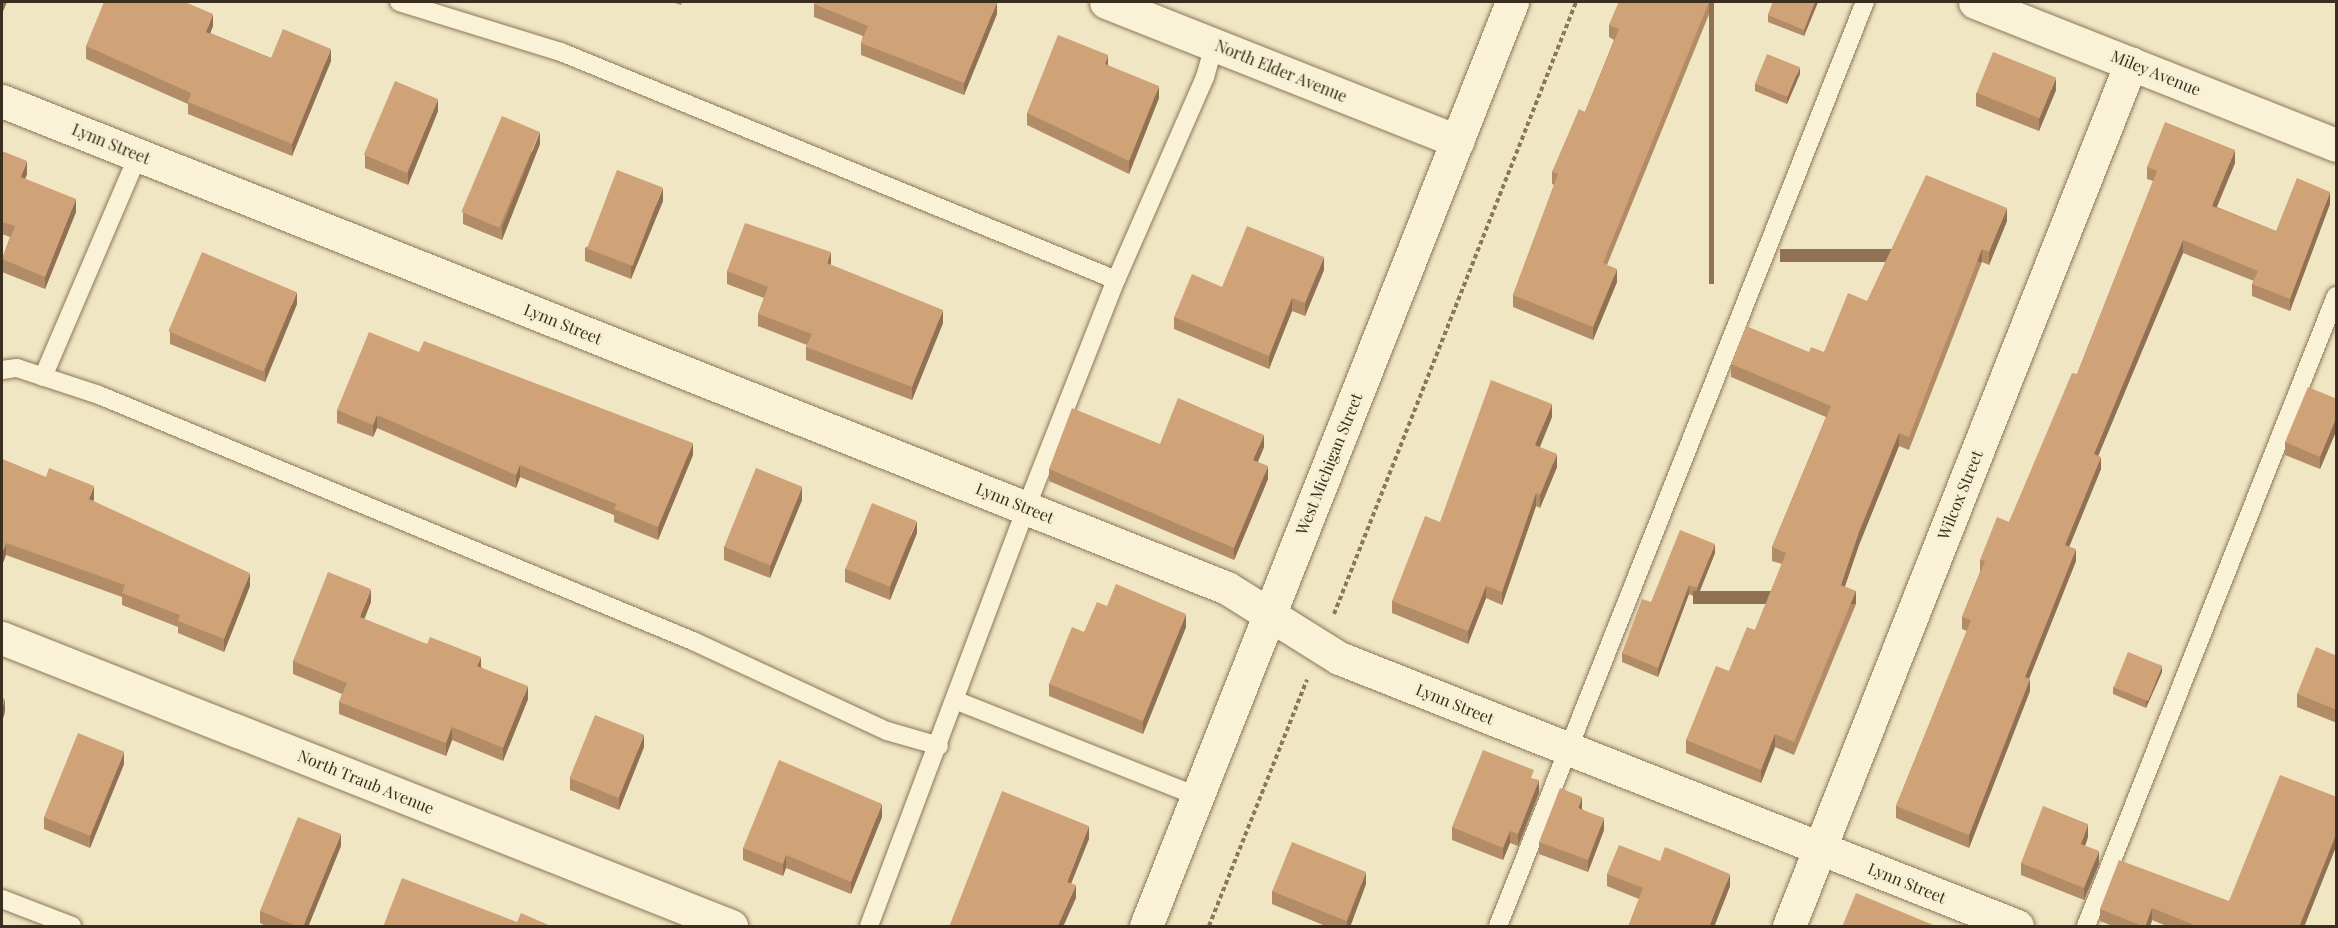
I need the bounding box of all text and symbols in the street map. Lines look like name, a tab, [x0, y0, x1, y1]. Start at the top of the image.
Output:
street label: North Elder Avenue	[1212, 36, 1350, 106]
street label: Miley Avenue	[2108, 46, 2204, 100]
street label: Lynn Street	[69, 120, 153, 168]
street label: Lynn Street	[521, 300, 605, 348]
street label: West Michigan Street	[1292, 390, 1366, 538]
street label: Wilcox Street	[1933, 447, 1987, 543]
street label: Lynn Street	[973, 479, 1057, 527]
street label: Lynn Street	[1413, 680, 1497, 728]
street label: North Traub Avenue	[295, 746, 437, 818]
street label: Lynn Street	[1865, 859, 1949, 907]

